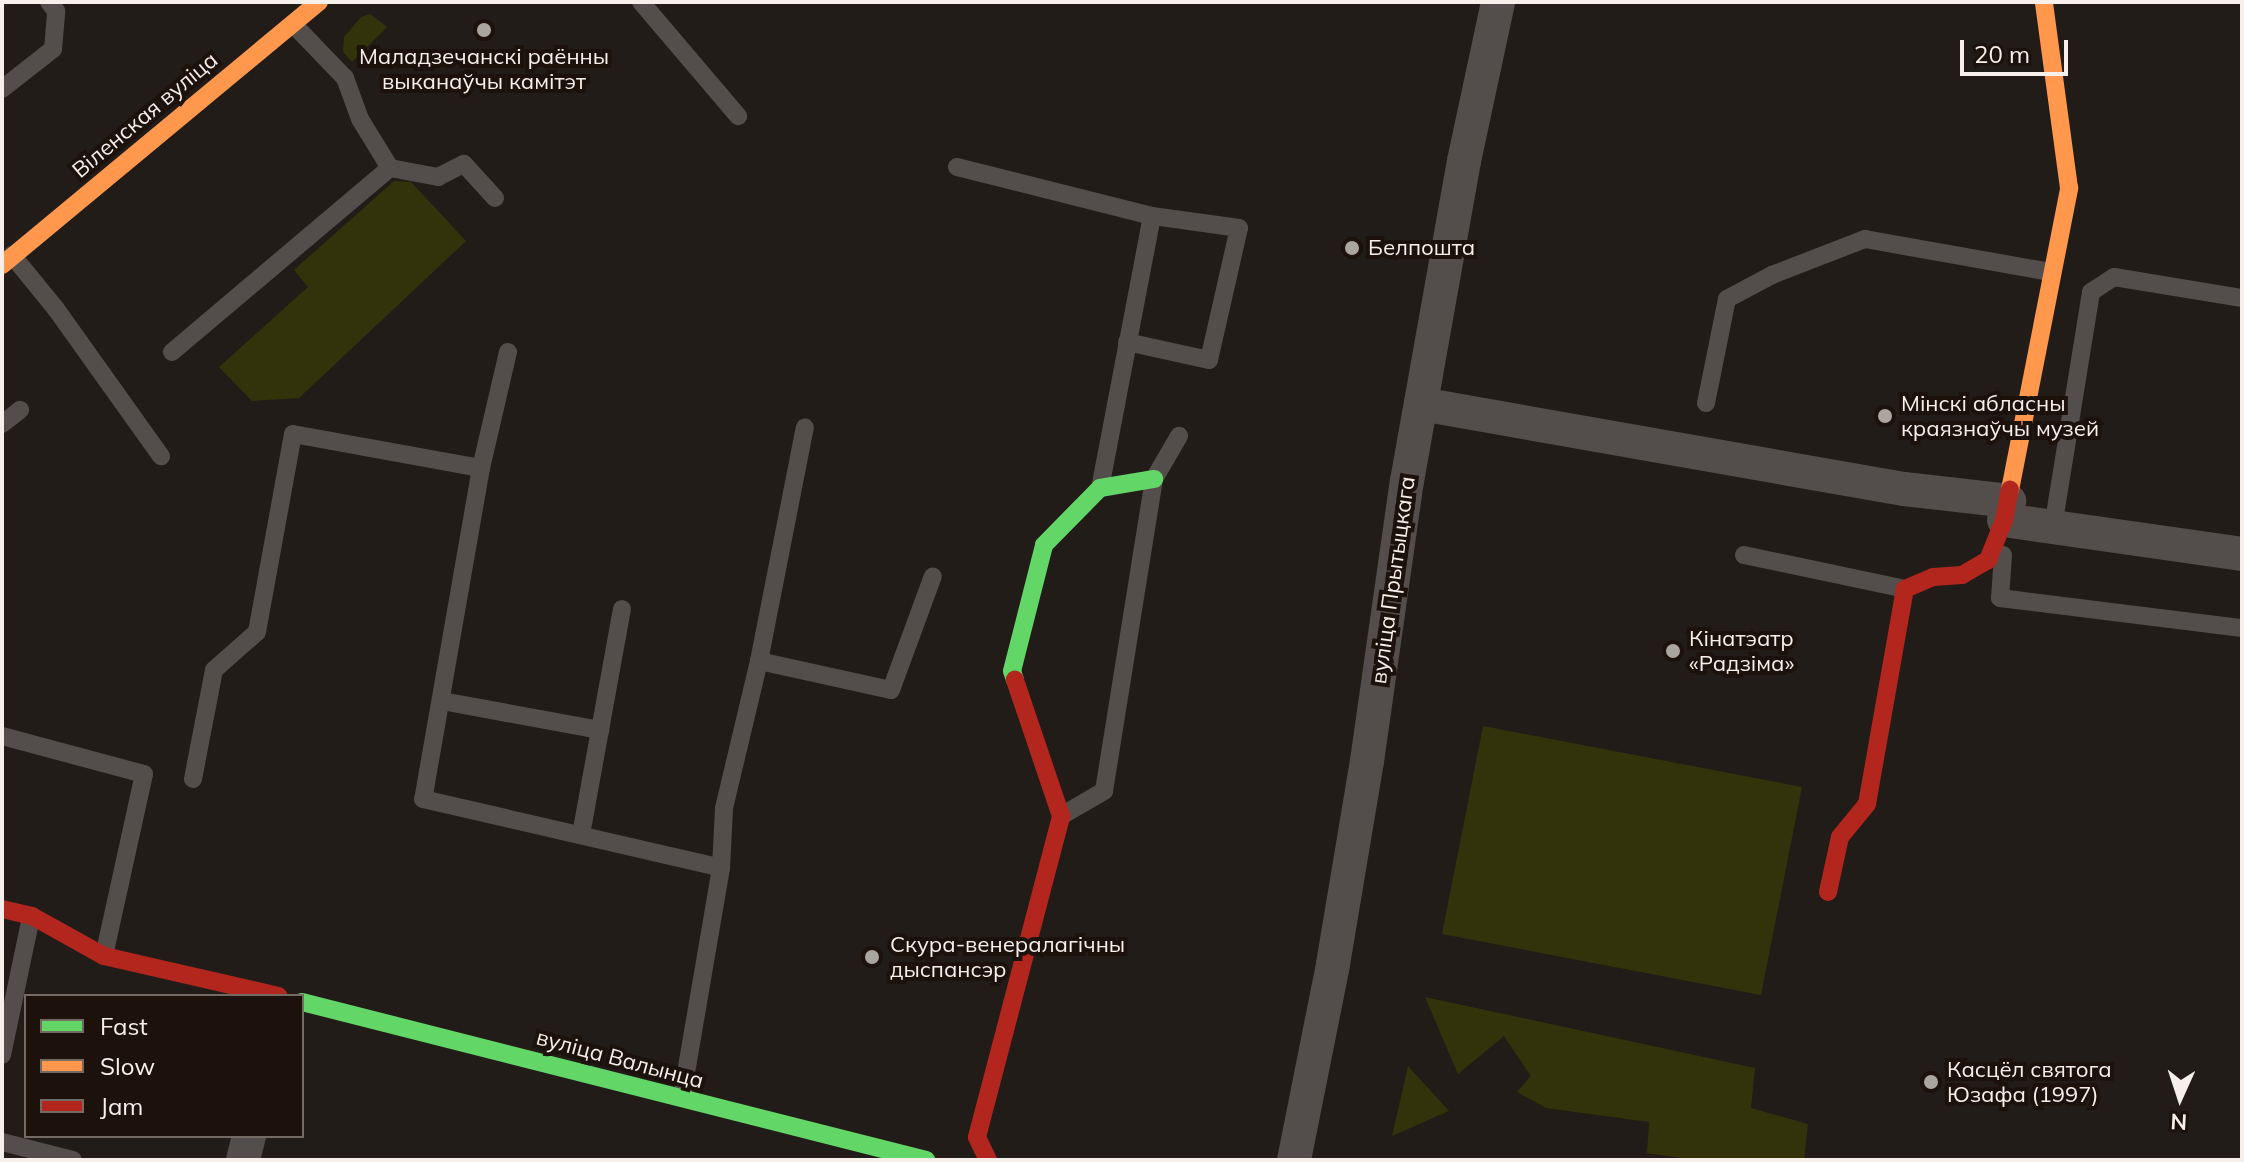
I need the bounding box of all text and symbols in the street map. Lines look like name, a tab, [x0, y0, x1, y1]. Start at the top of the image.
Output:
marker: Маладзечанскі раённы выканаўчы камітэт	[475, 21, 493, 39]
scale bar	[1964, 24, 2072, 74]
text: 20 m	[1974, 39, 2030, 69]
place label: Маладзечанскі раённы выканаўчы камітэт	[359, 43, 609, 94]
street label: Віленская вуліца	[67, 47, 223, 183]
place label: Белпошта	[1368, 235, 1475, 261]
marker: Белпошта	[1343, 239, 1361, 257]
place label: Мінскі абласны краязнаўчы музей	[1901, 390, 2099, 442]
marker: Мінскі абласны краязнаўчы музей	[1876, 407, 1894, 425]
street label: вуліца Прытыцкага	[1365, 474, 1421, 686]
place label: Кінатэатр «Радзіма»	[1689, 625, 1794, 676]
marker: Кінатэатр «Радзіма»	[1664, 642, 1682, 660]
place label: Скура-венералагічны дыспансэр	[890, 931, 1125, 982]
marker: Скура-венералагічны дыспансэр	[861, 946, 883, 968]
legend	[24, 994, 304, 1138]
text: Fast	[100, 1011, 148, 1041]
street label: вуліца Валынца	[533, 1024, 707, 1094]
text: Slow	[100, 1051, 155, 1081]
place label: Касцёл святога Юзафа (1997)	[1947, 1056, 2112, 1108]
north arrow	[2140, 1058, 2220, 1138]
marker: Касцёл святога Юзафа (1997)	[1922, 1073, 1940, 1091]
text: Jam	[100, 1091, 143, 1121]
text: N	[2170, 1108, 2188, 1136]

